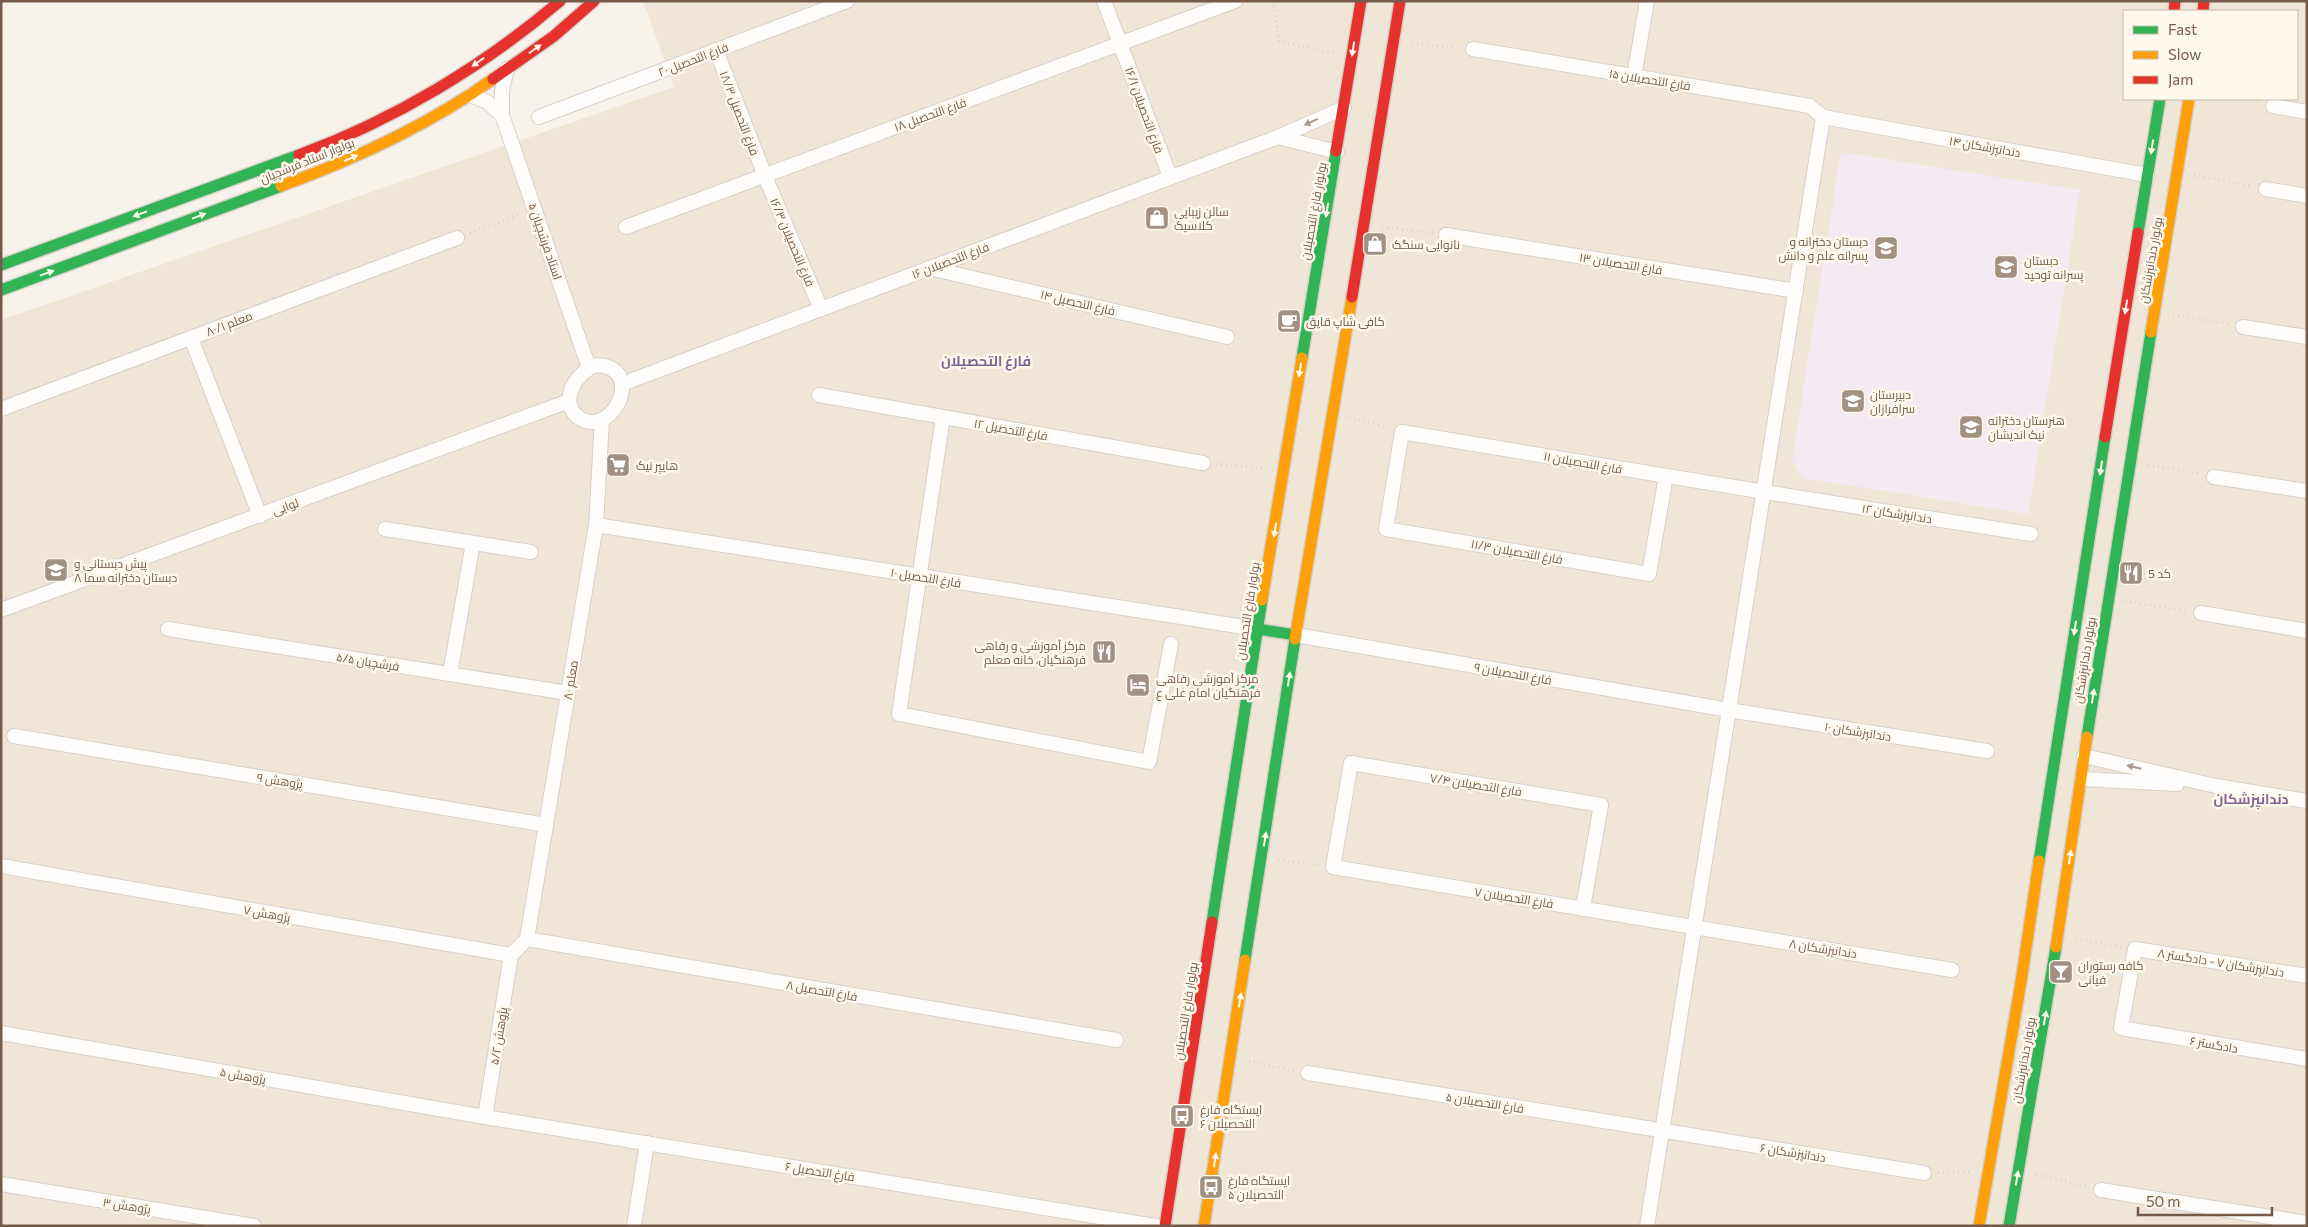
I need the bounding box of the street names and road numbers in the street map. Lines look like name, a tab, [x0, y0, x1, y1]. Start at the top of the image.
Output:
street label: فارغ التحصیل ۲۰	[656, 39, 731, 81]
street label: فارغ التحصیلان ۱۶/۱	[1121, 65, 1167, 156]
street label: فارغ التحصیلان ۱۵	[1608, 66, 1692, 94]
street label: فارغ التحصیل ۱۸/۳	[716, 69, 763, 158]
street label: فارغ التحصیل ۱۸	[892, 94, 969, 135]
street label: دندانپزشکان ۱۴	[1948, 133, 2022, 162]
street label: بولوار استاد فرشچیان	[258, 135, 357, 188]
street label: بولوار فارغ التحصیلان	[1298, 161, 1330, 261]
street label: فارغ التحصیلان ۱۶/۳	[766, 195, 818, 289]
street label: استاد فرشچیان ۵	[523, 201, 566, 282]
street label: بولوار دندانپزشکان	[2136, 216, 2167, 305]
street label: فارغ التحصیلان ۱۶	[909, 239, 991, 283]
street label: فارغ التحصیلان ۱۳	[1578, 250, 1664, 278]
street label: فارغ التحصیل ۱۴	[1039, 287, 1117, 319]
street label: معلم ۸۰/۱	[204, 308, 255, 340]
street label: فارغ التحصیل ۱۲	[973, 416, 1049, 444]
street label: فارغ التحصیلان ۱۱	[1542, 448, 1623, 478]
street label: لوایی	[270, 495, 301, 518]
street label: دندانپزشکان ۱۲	[1861, 501, 1933, 528]
street label: فارغ التحصیلان ۱۱/۳	[1470, 536, 1564, 568]
street label: بولوار فارغ التحصیلان	[1232, 561, 1264, 661]
street label: فارغ التحصیل ۱۰	[889, 565, 962, 591]
street label: بولوار دندانپزشکان	[2070, 616, 2101, 705]
street label: فرشچیان ۵/۵	[335, 649, 401, 676]
street label: معلم ۸۰	[560, 659, 582, 701]
street label: فارغ التحصیلان ۹	[1473, 659, 1553, 689]
street label: دندانپزشکان ۱۰	[1823, 719, 1893, 746]
street label: پژوهش ۹	[256, 769, 305, 794]
street label: فارغ التحصیلان ۷/۴	[1429, 770, 1523, 800]
street label: فارغ التحصیلان ۷	[1473, 884, 1555, 912]
street label: پژوهش ۷	[242, 902, 292, 927]
street label: دندانپزشکان ۸	[1788, 936, 1858, 963]
street label: دندانپزشکان ۷ - دادگستر ۸	[2156, 945, 2285, 982]
street label: بولوار فارغ التحصیلان	[1170, 961, 1202, 1061]
street label: فارغ التحصیل ۸	[785, 977, 859, 1005]
street label: پژوهش ۵/۲	[487, 1005, 513, 1066]
street label: بولوار دندانپزشکان	[2009, 1016, 2040, 1105]
street label: دادگستر ۶	[2189, 1033, 2239, 1056]
street label: پژوهش ۵	[218, 1064, 268, 1089]
street label: فارغ التحصیلان ۵	[1445, 1089, 1525, 1117]
street label: دندانپزشکان ۶	[1759, 1140, 1827, 1167]
street label: فارغ التحصیل ۶	[784, 1159, 856, 1185]
street label: پژوهش ۳	[102, 1194, 153, 1219]

